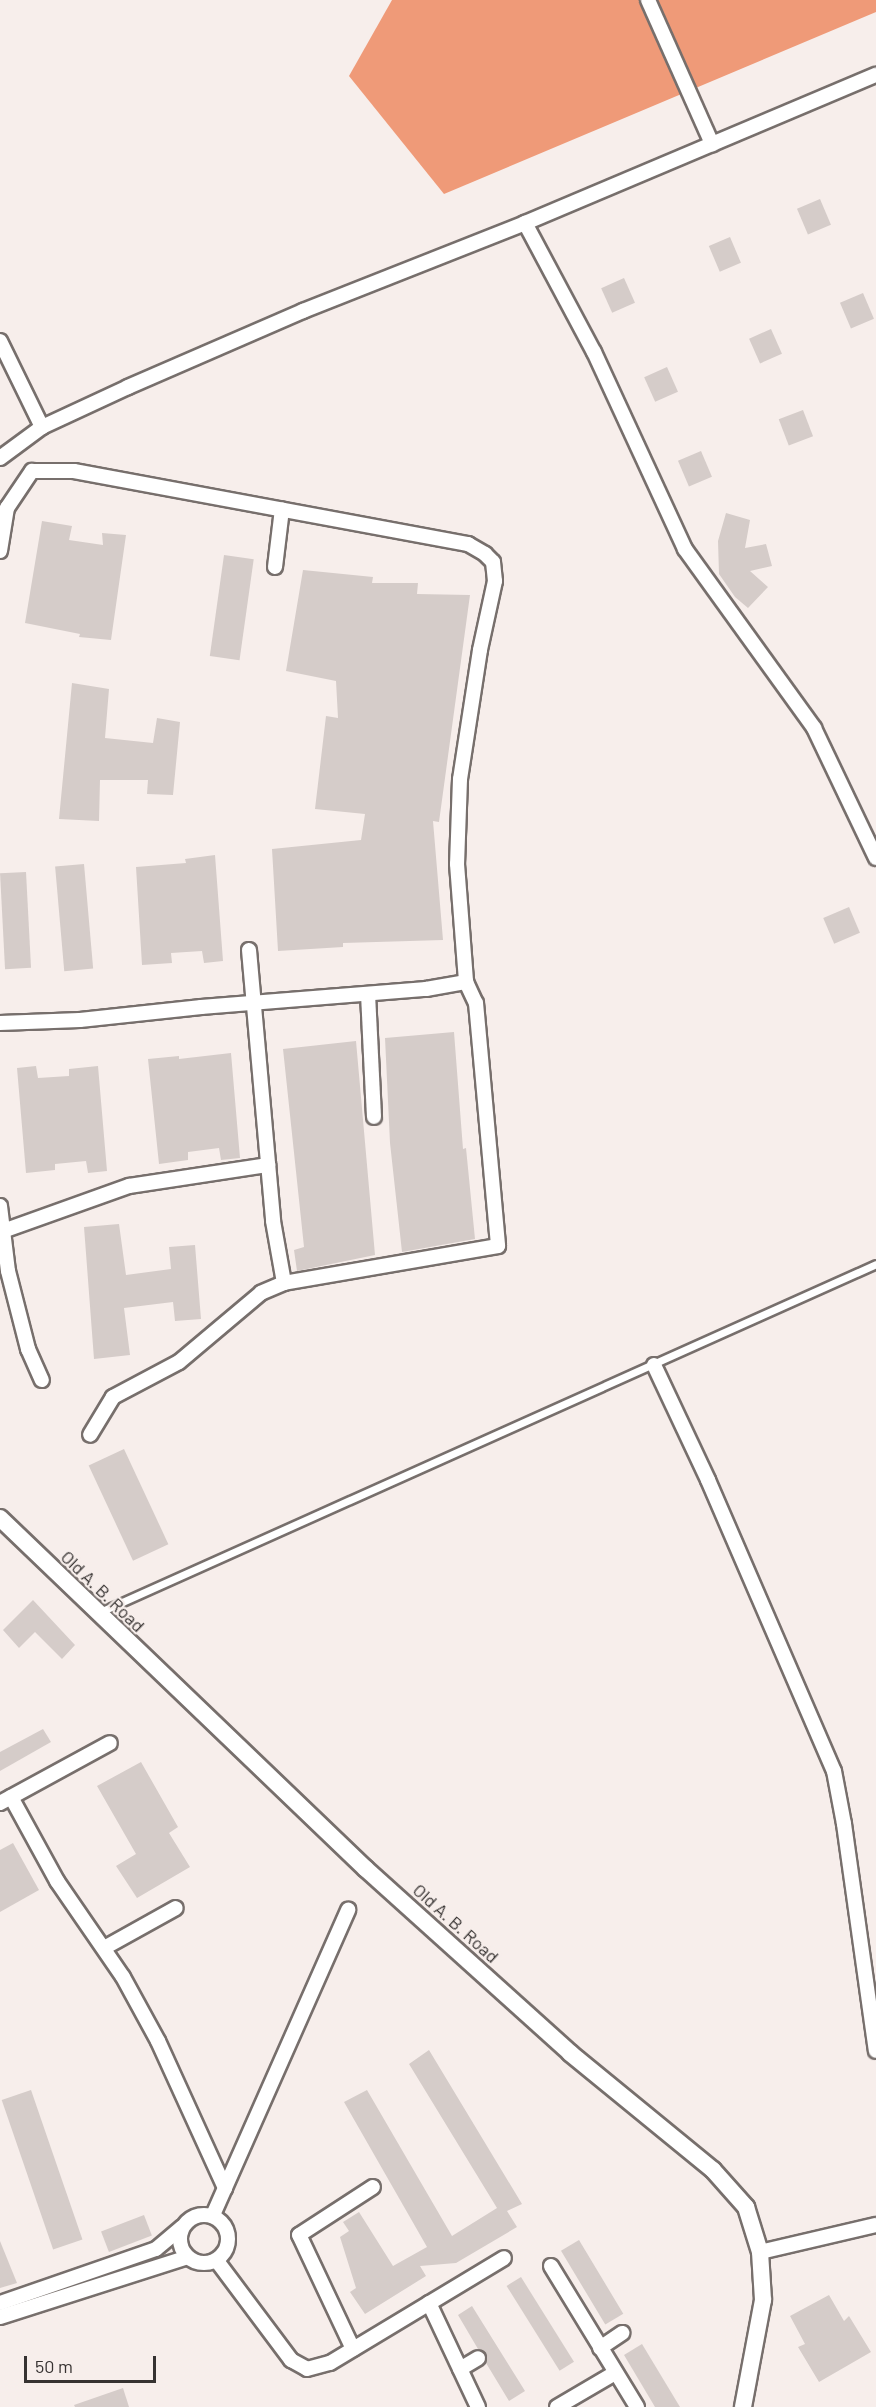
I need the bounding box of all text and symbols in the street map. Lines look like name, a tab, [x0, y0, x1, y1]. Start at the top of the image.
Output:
street label: Old A. B. Road	[57, 1546, 149, 1636]
street label: Old A. B. Road	[409, 1879, 503, 1967]
scale bar	[27, 2344, 159, 2382]
text: 50 m	[35, 2355, 73, 2377]

